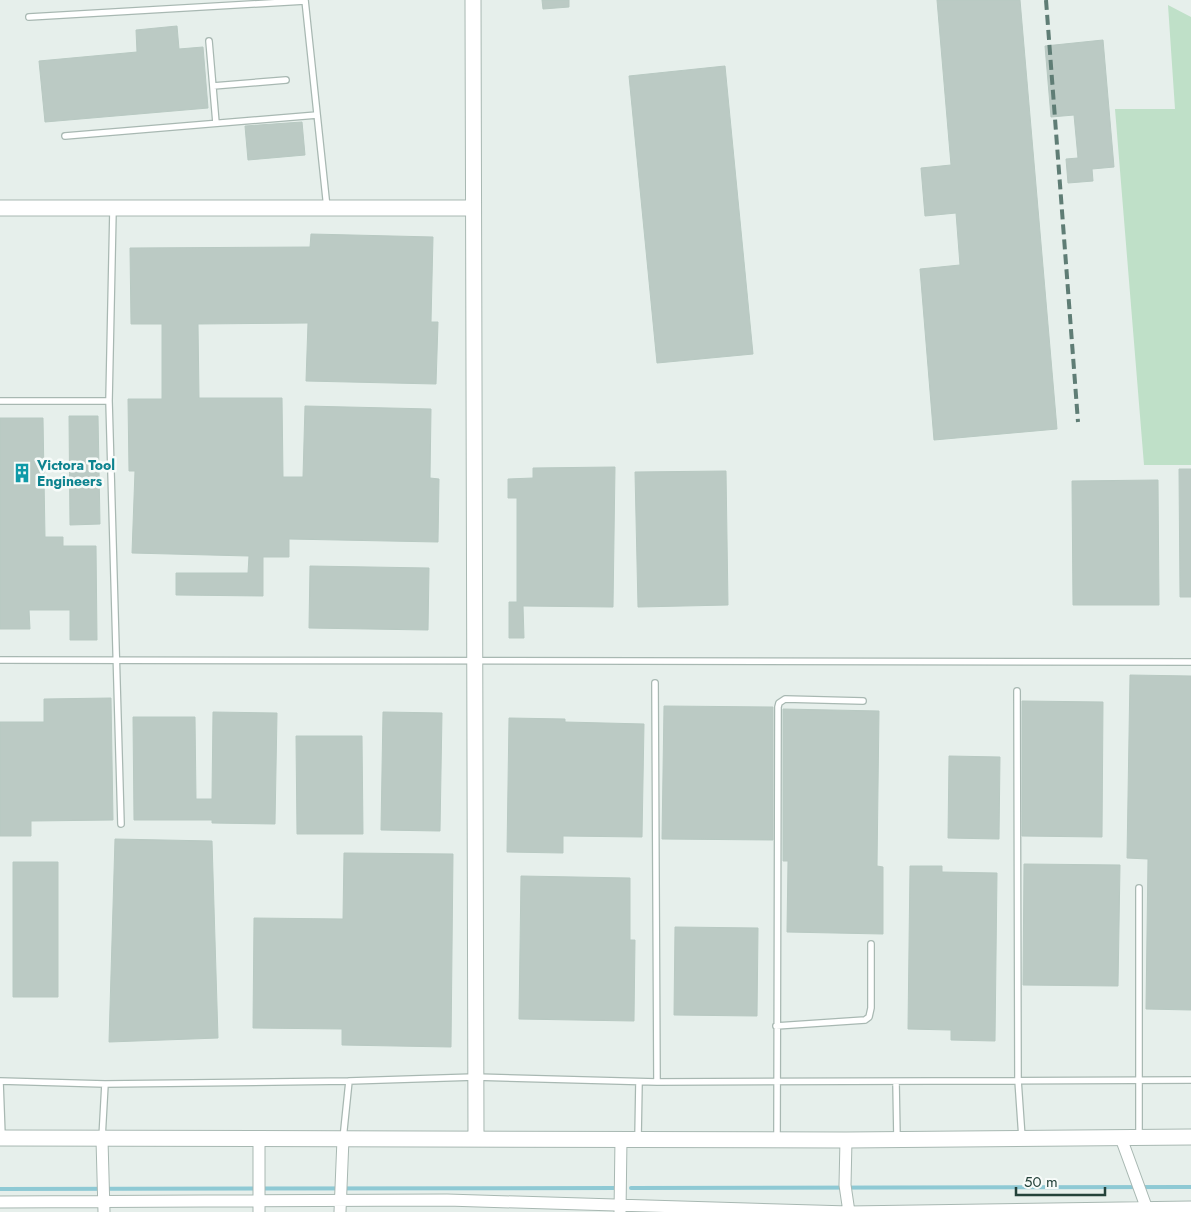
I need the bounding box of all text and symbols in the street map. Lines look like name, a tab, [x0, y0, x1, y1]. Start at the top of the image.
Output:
place label: Victora Tool Engineers	[36, 455, 115, 491]
building icon: Victora Tool Engineers	[11, 462, 33, 484]
scale bar	[1016, 1164, 1105, 1196]
text: 50 m	[1024, 1171, 1058, 1193]

